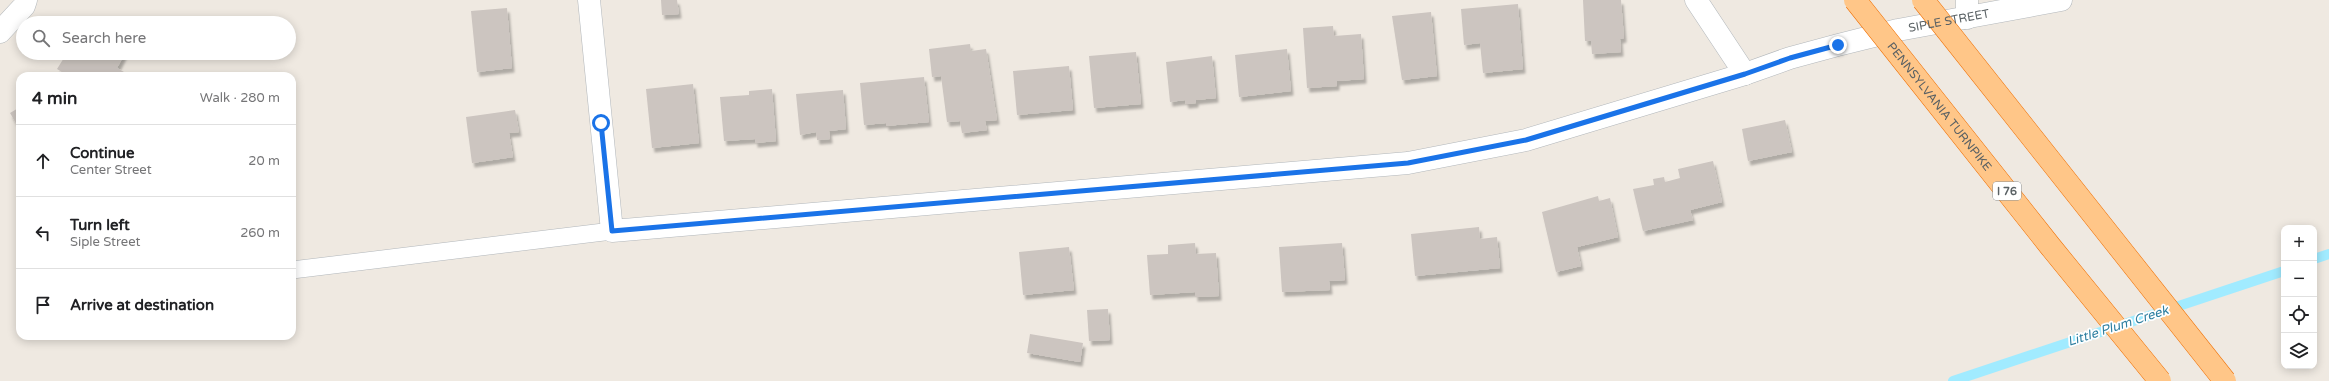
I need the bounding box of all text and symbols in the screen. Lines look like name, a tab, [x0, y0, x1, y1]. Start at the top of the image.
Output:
street label: SIPLE STREET	[1907, 6, 1991, 35]
search box	[16, 16, 296, 60]
icon: search	[30, 27, 52, 49]
text: Search here	[62, 29, 146, 47]
route end	[1829, 36, 1847, 54]
street label: PENNSYLVANIA TURNPIKE	[1884, 40, 1995, 174]
text: 4 min	[32, 88, 77, 109]
text: Walk · 280 m	[200, 90, 280, 106]
route start	[592, 114, 610, 132]
text: Continue	[70, 144, 134, 162]
icon: ahead	[32, 150, 54, 172]
text: 20 m	[248, 153, 280, 169]
text: Center Street	[70, 162, 152, 178]
road number: I 76	[1993, 182, 2021, 200]
text: Turn left	[70, 216, 130, 234]
icon: left	[32, 222, 54, 244]
text: 260 m	[240, 225, 280, 241]
map controls	[2281, 225, 2317, 369]
button: +	[2281, 225, 2317, 261]
text: Siple Street	[70, 234, 140, 250]
button: −	[2281, 261, 2317, 297]
icon: arrive	[32, 294, 54, 316]
text: Arrive at destination	[70, 296, 214, 314]
button: locate	[2281, 297, 2317, 333]
water label: Little Plum Creek	[2065, 302, 2171, 350]
button: layers	[2281, 333, 2317, 369]

